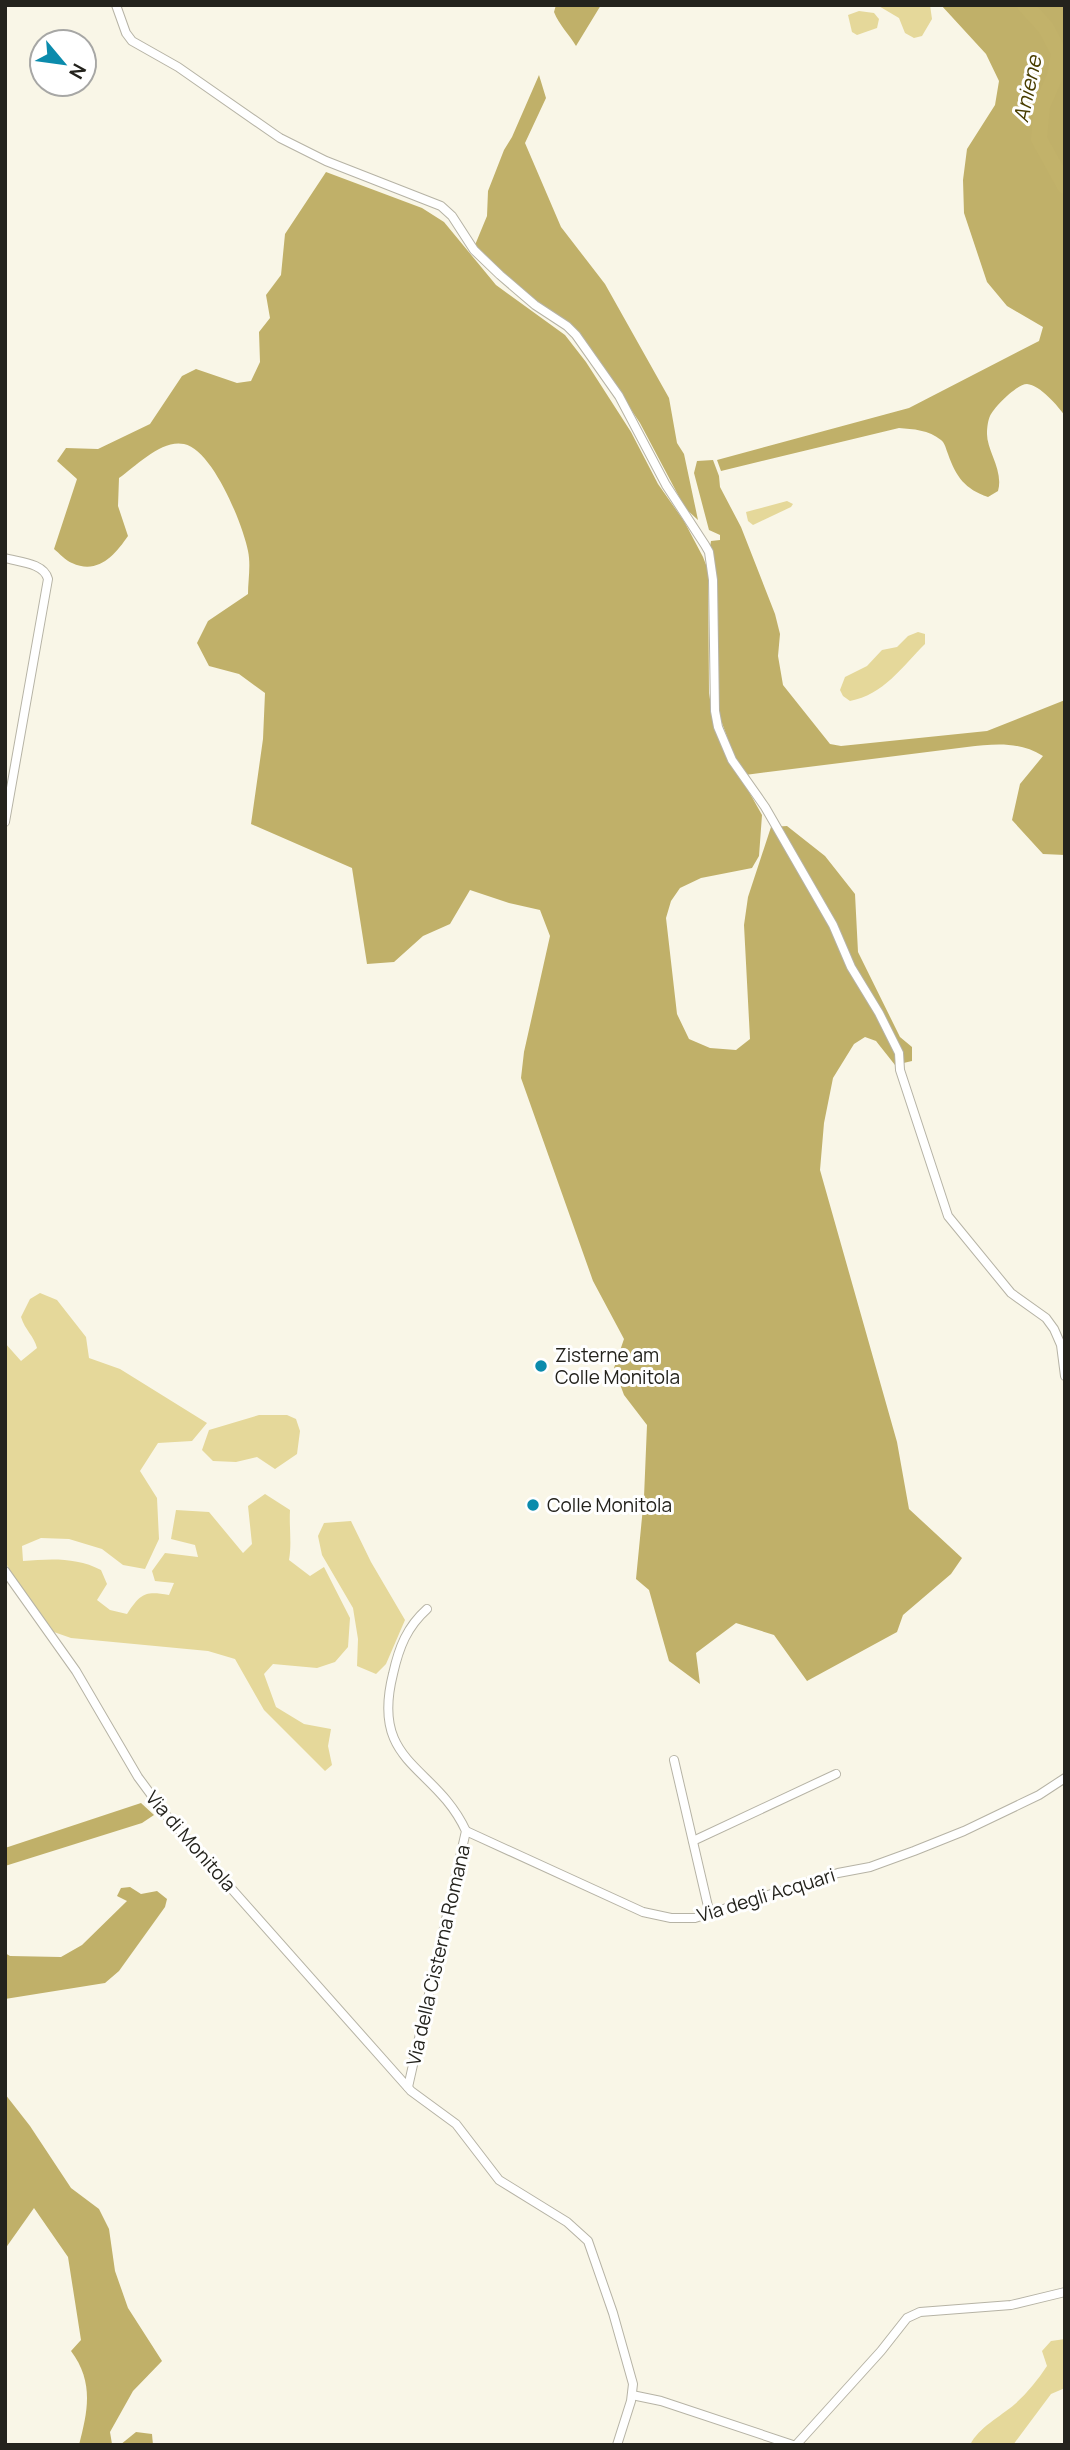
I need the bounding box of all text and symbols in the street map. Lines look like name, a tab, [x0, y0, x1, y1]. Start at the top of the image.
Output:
north arrow	[28, 28, 98, 98]
water label: Aniene	[1006, 51, 1048, 125]
text: N	[63, 59, 93, 84]
place label: Zisterne am Colle Monitola	[555, 1342, 680, 1390]
marker: Zisterne am Colle Monitola	[533, 1358, 549, 1374]
place label: Colle Monitola	[547, 1492, 672, 1518]
marker: Colle Monitola	[525, 1497, 541, 1513]
street label: Via di Monitola	[140, 1785, 242, 1897]
street label: Via della Cisterna Romana	[400, 1842, 476, 2068]
street label: Via degli Acquari	[694, 1862, 838, 1928]

